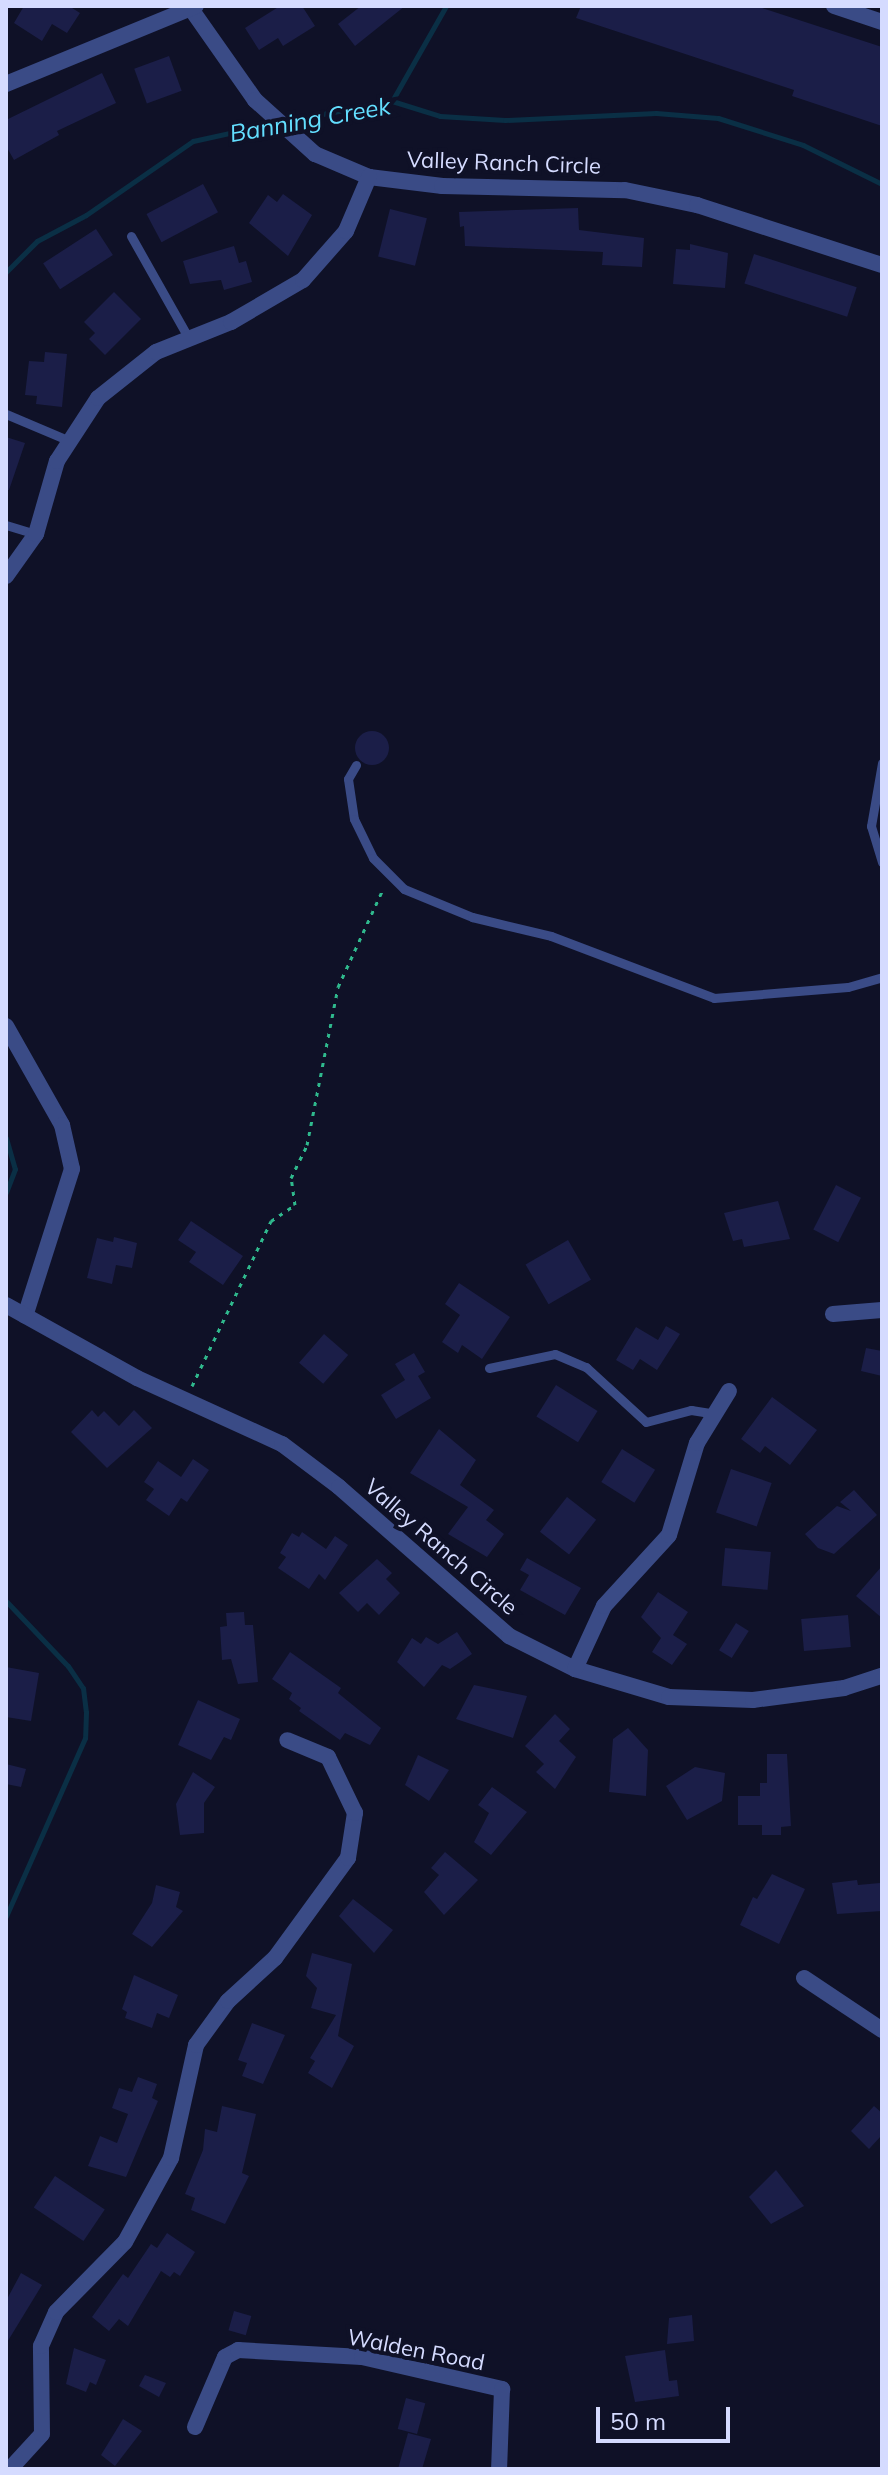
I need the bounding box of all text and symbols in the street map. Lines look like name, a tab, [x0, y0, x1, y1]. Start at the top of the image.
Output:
water label: Banning Creek	[227, 92, 393, 148]
street label: Valley Ranch Circle	[407, 146, 601, 180]
street label: Valley Ranch Circle	[359, 1473, 523, 1621]
street label: Walden Road	[345, 2324, 487, 2376]
scale bar	[600, 2391, 734, 2441]
text: 50 m	[610, 2406, 666, 2436]

